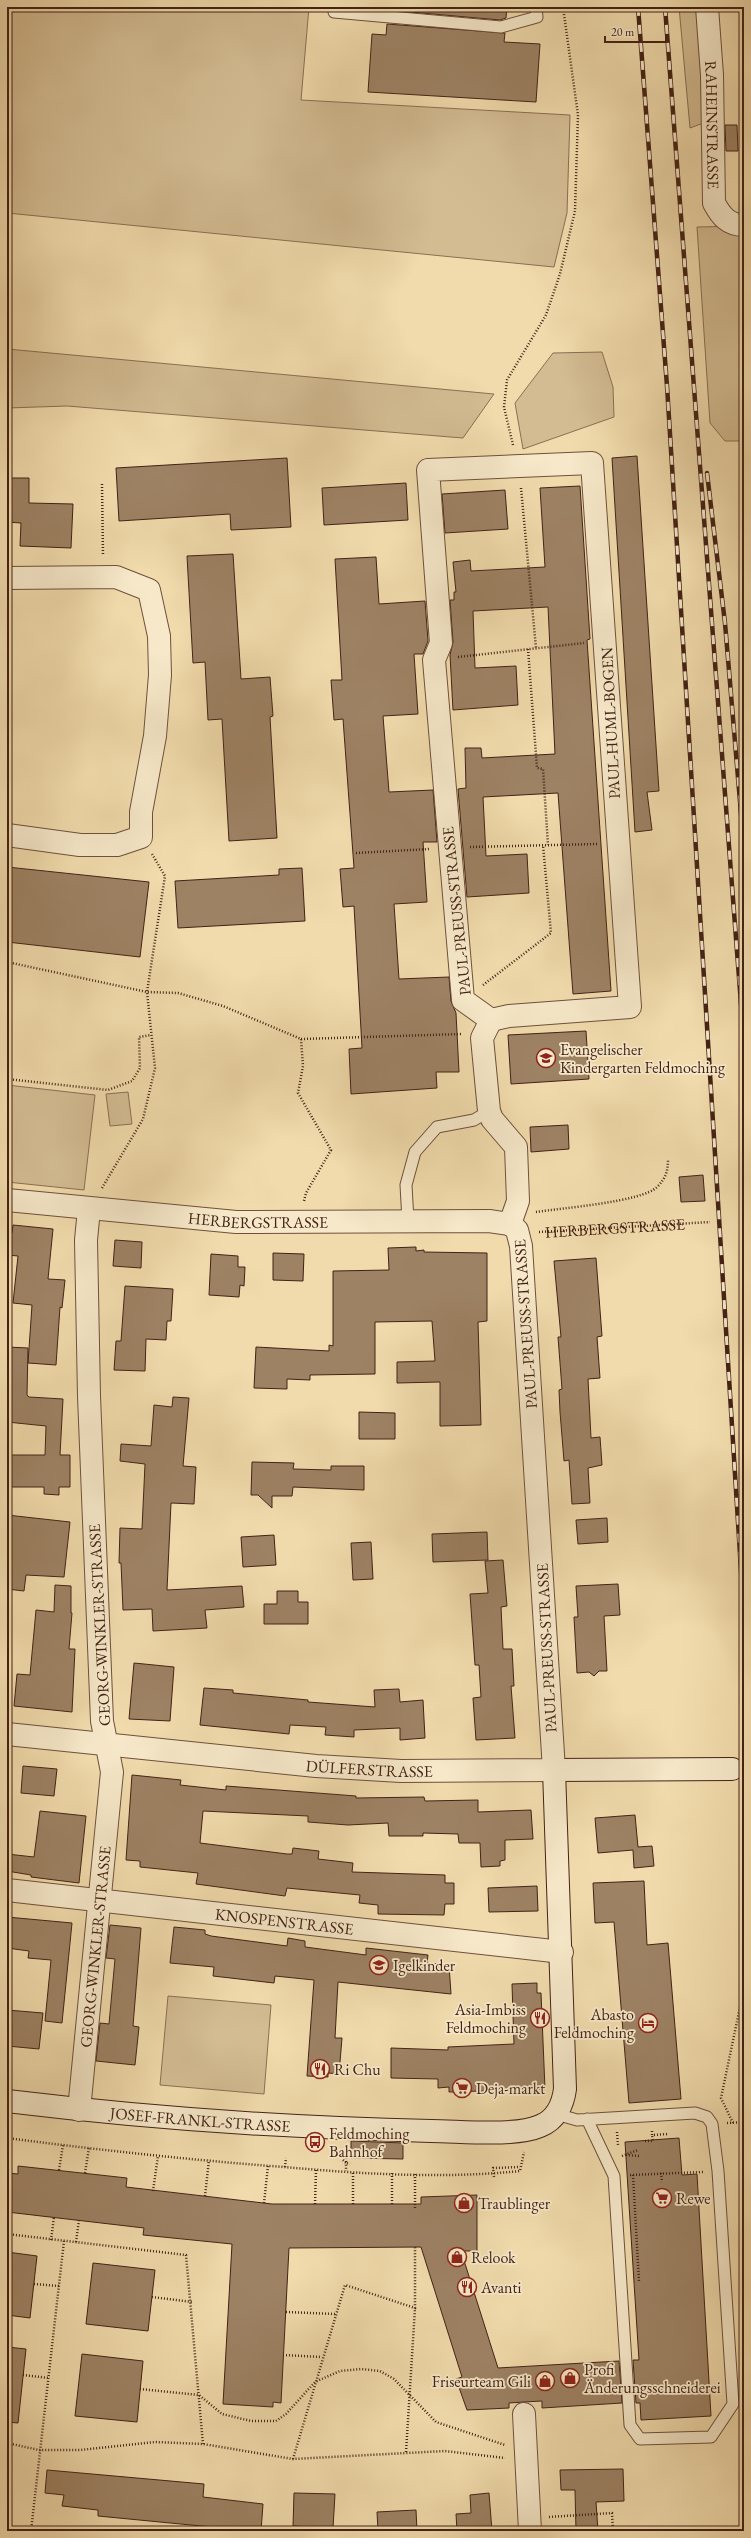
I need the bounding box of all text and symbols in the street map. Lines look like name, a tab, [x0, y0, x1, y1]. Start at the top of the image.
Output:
scale bar	[605, 18, 666, 44]
text: 20 m	[611, 24, 635, 40]
street label: RAHEINSTRASSE	[700, 60, 724, 189]
street label: PAUL-HUML-BOGEN	[596, 646, 625, 799]
street label: PAUL-PREUSS-STRASSE	[437, 826, 476, 996]
place label: Evangelischer Kindergarten Feldmoching	[560, 1039, 726, 1078]
school or university icon: Evangelischer Kindergarten Feldmoching	[535, 1047, 557, 1069]
street label: HERBERGSTRASSE	[187, 1207, 328, 1233]
street label: HERBERGSTRASSE	[544, 1213, 686, 1243]
street label: PAUL-PREUSS-STRASSE	[509, 1239, 542, 1409]
street label: GEORG-WINKLER-STRASSE	[84, 1523, 115, 1727]
street label: PAUL-PREUSS-STRASSE	[532, 1563, 561, 1733]
street label: DÜLFERSTRASSE	[305, 1755, 433, 1782]
street label: GEORG-WINKLER-STRASSE	[75, 1845, 116, 2049]
street label: KNOSPENSTRASSE	[214, 1903, 355, 1940]
school or university icon: Igelkinder	[368, 1954, 390, 1976]
place label: Igelkinder	[393, 1955, 456, 1976]
place label: Asia-Imbiss Feldmoching	[446, 1999, 527, 2038]
place label: Abasto Feldmoching	[554, 2004, 635, 2043]
restaurant icon: Asia-Imbiss Feldmoching	[529, 2007, 551, 2029]
hotel icon: Abasto Feldmoching	[637, 2012, 659, 2034]
restaurant icon: Ri Chu	[309, 2058, 331, 2080]
place label: Ri Chu	[334, 2059, 381, 2080]
supermarket icon: Deja-markt	[451, 2077, 473, 2099]
place label: Deja-markt	[476, 2078, 545, 2099]
street label: JOSEF-FRANKL-STRASSE	[107, 2102, 291, 2137]
place label: Feldmoching Bahnhof	[329, 2123, 410, 2162]
bus stop icon: Feldmoching Bahnhof	[304, 2131, 326, 2153]
supermarket icon: Rewe	[651, 2187, 673, 2209]
place label: Rewe	[676, 2188, 710, 2209]
shop icon: Traublinger	[453, 2192, 475, 2214]
place label: Traublinger	[478, 2193, 551, 2214]
shop icon: Relook	[446, 2246, 468, 2268]
place label: Relook	[471, 2247, 516, 2268]
restaurant icon: Avanti	[456, 2276, 478, 2298]
place label: Avanti	[480, 2277, 522, 2298]
place label: Profi Änderungsschneiderei	[583, 2359, 721, 2398]
shop icon: Profi Änderungsschneiderei	[559, 2367, 581, 2389]
shop icon: Friseurteam Gili	[534, 2370, 556, 2392]
place label: Friseurteam Gili	[432, 2371, 531, 2392]

